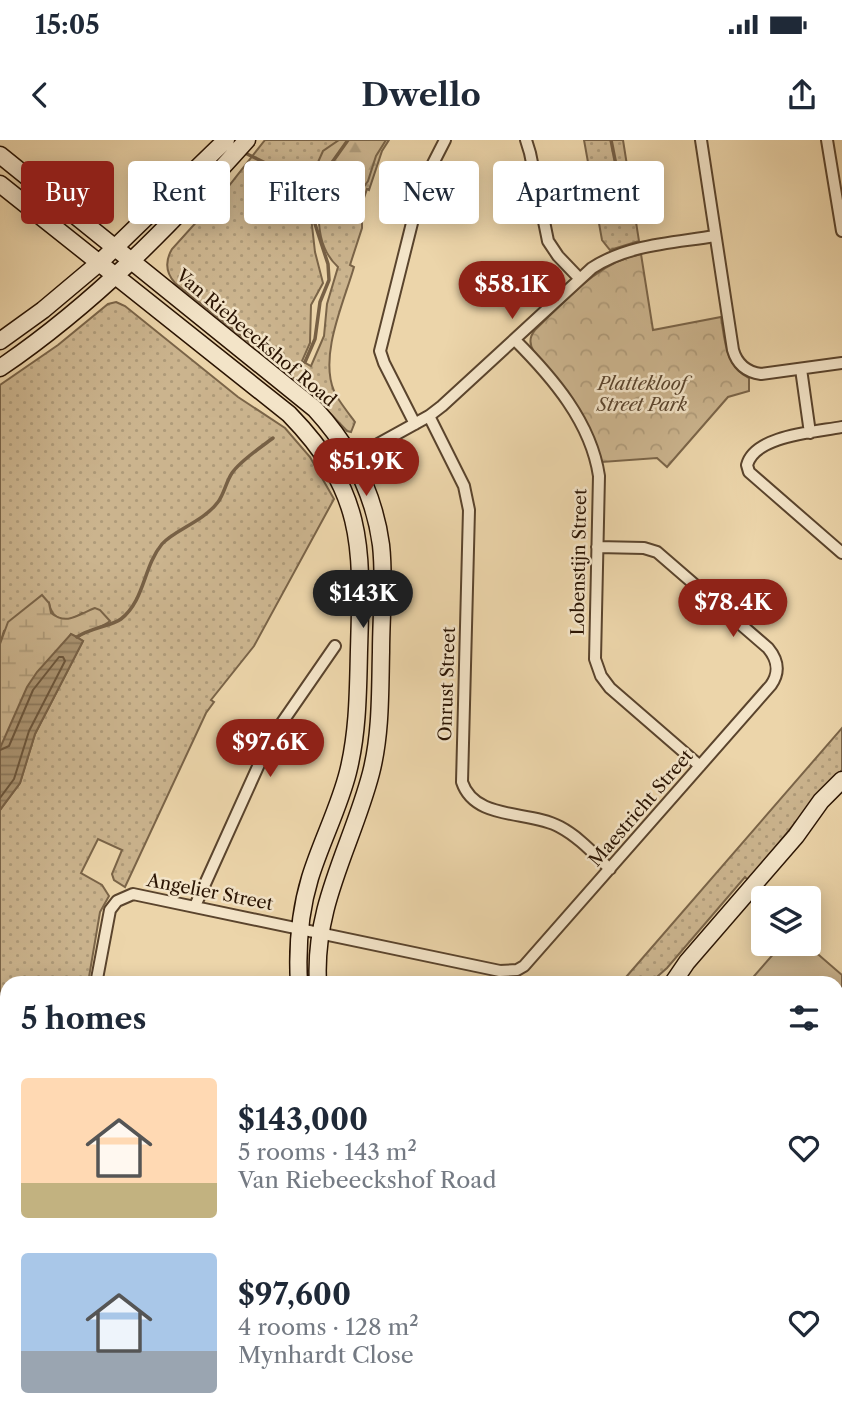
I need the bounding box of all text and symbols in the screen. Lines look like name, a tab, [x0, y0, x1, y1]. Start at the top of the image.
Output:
text: 15:05	[35, 9, 100, 41]
text: Dwello	[361, 75, 481, 114]
icon: back	[21, 76, 59, 114]
icon: share	[783, 76, 821, 114]
chip: Buy	[21, 161, 114, 224]
chip: Rent	[128, 161, 230, 224]
chip: Filters	[244, 161, 365, 224]
chip: New	[379, 161, 479, 224]
chip: Apartment	[493, 161, 664, 224]
pin: $58.1K	[455, 262, 569, 321]
street label: Van Riebeeckshof Road	[171, 264, 341, 411]
text: $58.1K	[475, 270, 549, 298]
park label: Plattekloof Street Park	[596, 373, 692, 416]
pin: $51.9K	[309, 438, 423, 498]
text: $51.9K	[329, 447, 403, 475]
street label: Lobenstijn Street	[567, 488, 591, 636]
pin: $143K	[314, 570, 412, 630]
text: $143K	[329, 579, 397, 607]
pin: $78.4K	[676, 580, 790, 639]
text: $78.4K	[694, 588, 772, 616]
street label: Onrust Street	[434, 626, 460, 742]
pin: $97.6K	[213, 720, 327, 779]
text: $97.6K	[232, 728, 308, 756]
street label: Maestricht Street	[584, 745, 698, 871]
street label: Angelier Street	[144, 869, 276, 915]
map controls	[751, 886, 821, 956]
button: layers	[751, 886, 821, 956]
icon: filters	[785, 999, 823, 1037]
text: 5 homes	[21, 1000, 146, 1037]
text: $143,000	[238, 1101, 368, 1138]
icon: home	[77, 1106, 161, 1190]
icon: heart	[785, 1129, 823, 1167]
text: 5 rooms · 143 m²	[238, 1138, 417, 1166]
text: Van Riebeeckshof Road	[238, 1166, 497, 1194]
text: $97,600	[238, 1276, 351, 1313]
icon: home	[77, 1281, 161, 1365]
icon: heart	[785, 1304, 823, 1342]
text: 4 rooms · 128 m²	[238, 1313, 419, 1341]
text: Mynhardt Close	[238, 1341, 414, 1369]

